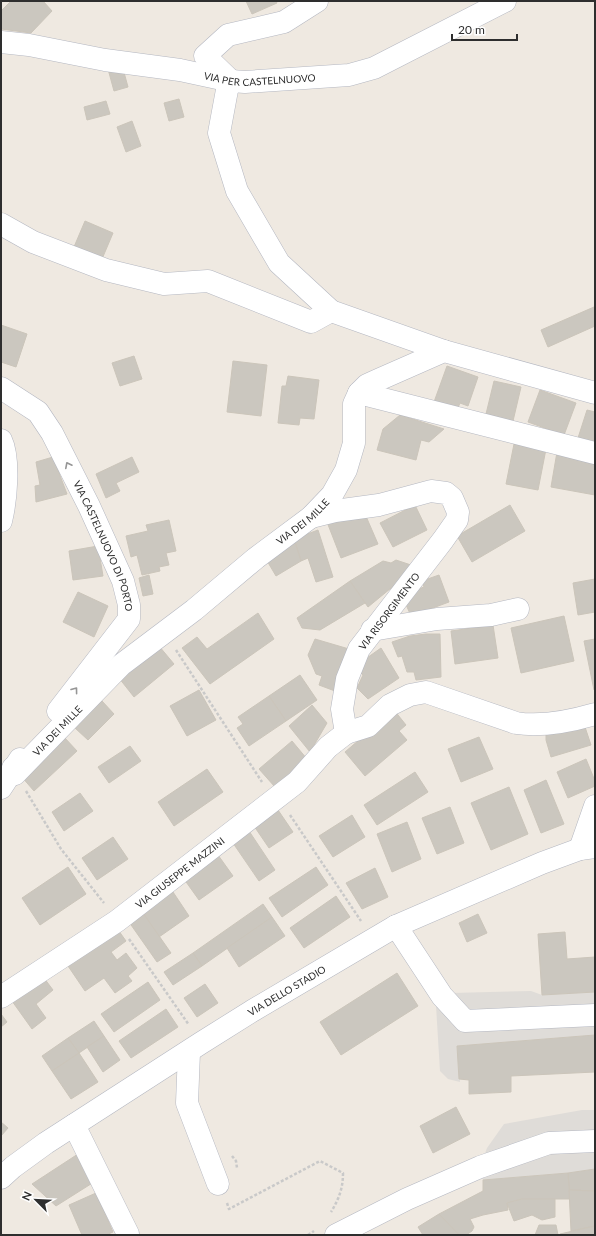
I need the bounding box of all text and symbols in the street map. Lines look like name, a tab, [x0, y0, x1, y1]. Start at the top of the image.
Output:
scale bar	[452, 16, 517, 42]
text: 20 m	[458, 22, 485, 37]
street label: VIA PER CASTELNUOVO	[203, 69, 316, 88]
one-way arrow	[65, 461, 73, 469]
street label: VIA CASTELNUOVO DI PORTO	[71, 479, 135, 611]
street label: VIA DEI MILLE	[274, 496, 332, 547]
street label: VIA RISORGIMENTO	[356, 570, 422, 652]
one-way arrow	[71, 687, 78, 694]
street label: VIA DEI MILLE	[30, 703, 85, 758]
street label: VIA GIUSEPPE MAZZINI	[133, 834, 227, 911]
street label: VIA DELLO STADIO	[245, 963, 328, 1018]
north arrow	[16, 1180, 56, 1220]
text: N	[19, 1189, 34, 1202]

